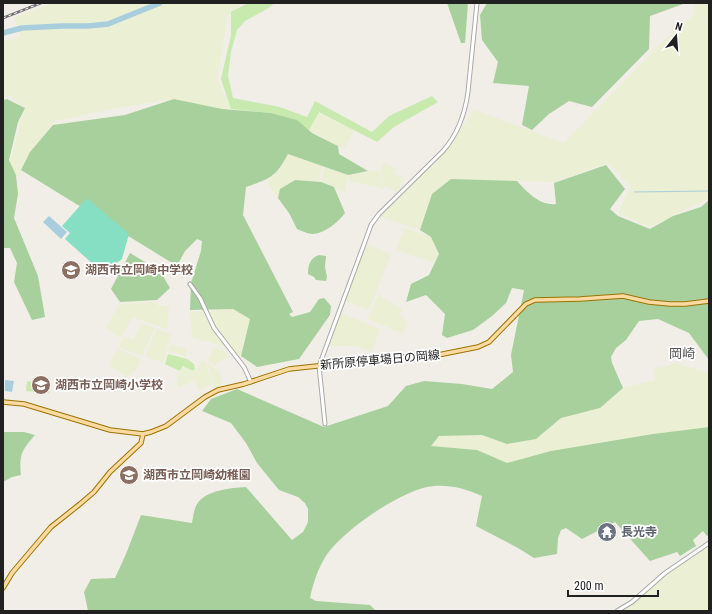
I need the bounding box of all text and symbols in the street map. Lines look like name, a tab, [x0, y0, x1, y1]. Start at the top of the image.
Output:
north arrow	[656, 16, 696, 56]
text: N	[674, 20, 684, 34]
school or university icon: 湖西市立岡崎中学校	[60, 259, 82, 281]
place label: 湖西市立岡崎中学校	[85, 263, 193, 277]
district label: 岡崎	[669, 346, 695, 361]
street label: 新所原停車場日の岡線	[320, 348, 440, 372]
school or university icon: 湖西市立岡崎小学校	[30, 374, 52, 396]
place label: 湖西市立岡崎小学校	[55, 378, 163, 392]
school or university icon: 湖西市立岡崎幼稚園	[118, 464, 140, 486]
place label: 湖西市立岡崎幼稚園	[143, 468, 251, 482]
temple icon: 長光寺	[596, 521, 618, 543]
place label: 長光寺	[621, 525, 657, 539]
scale bar	[568, 572, 658, 598]
text: 200 m	[574, 579, 604, 593]

